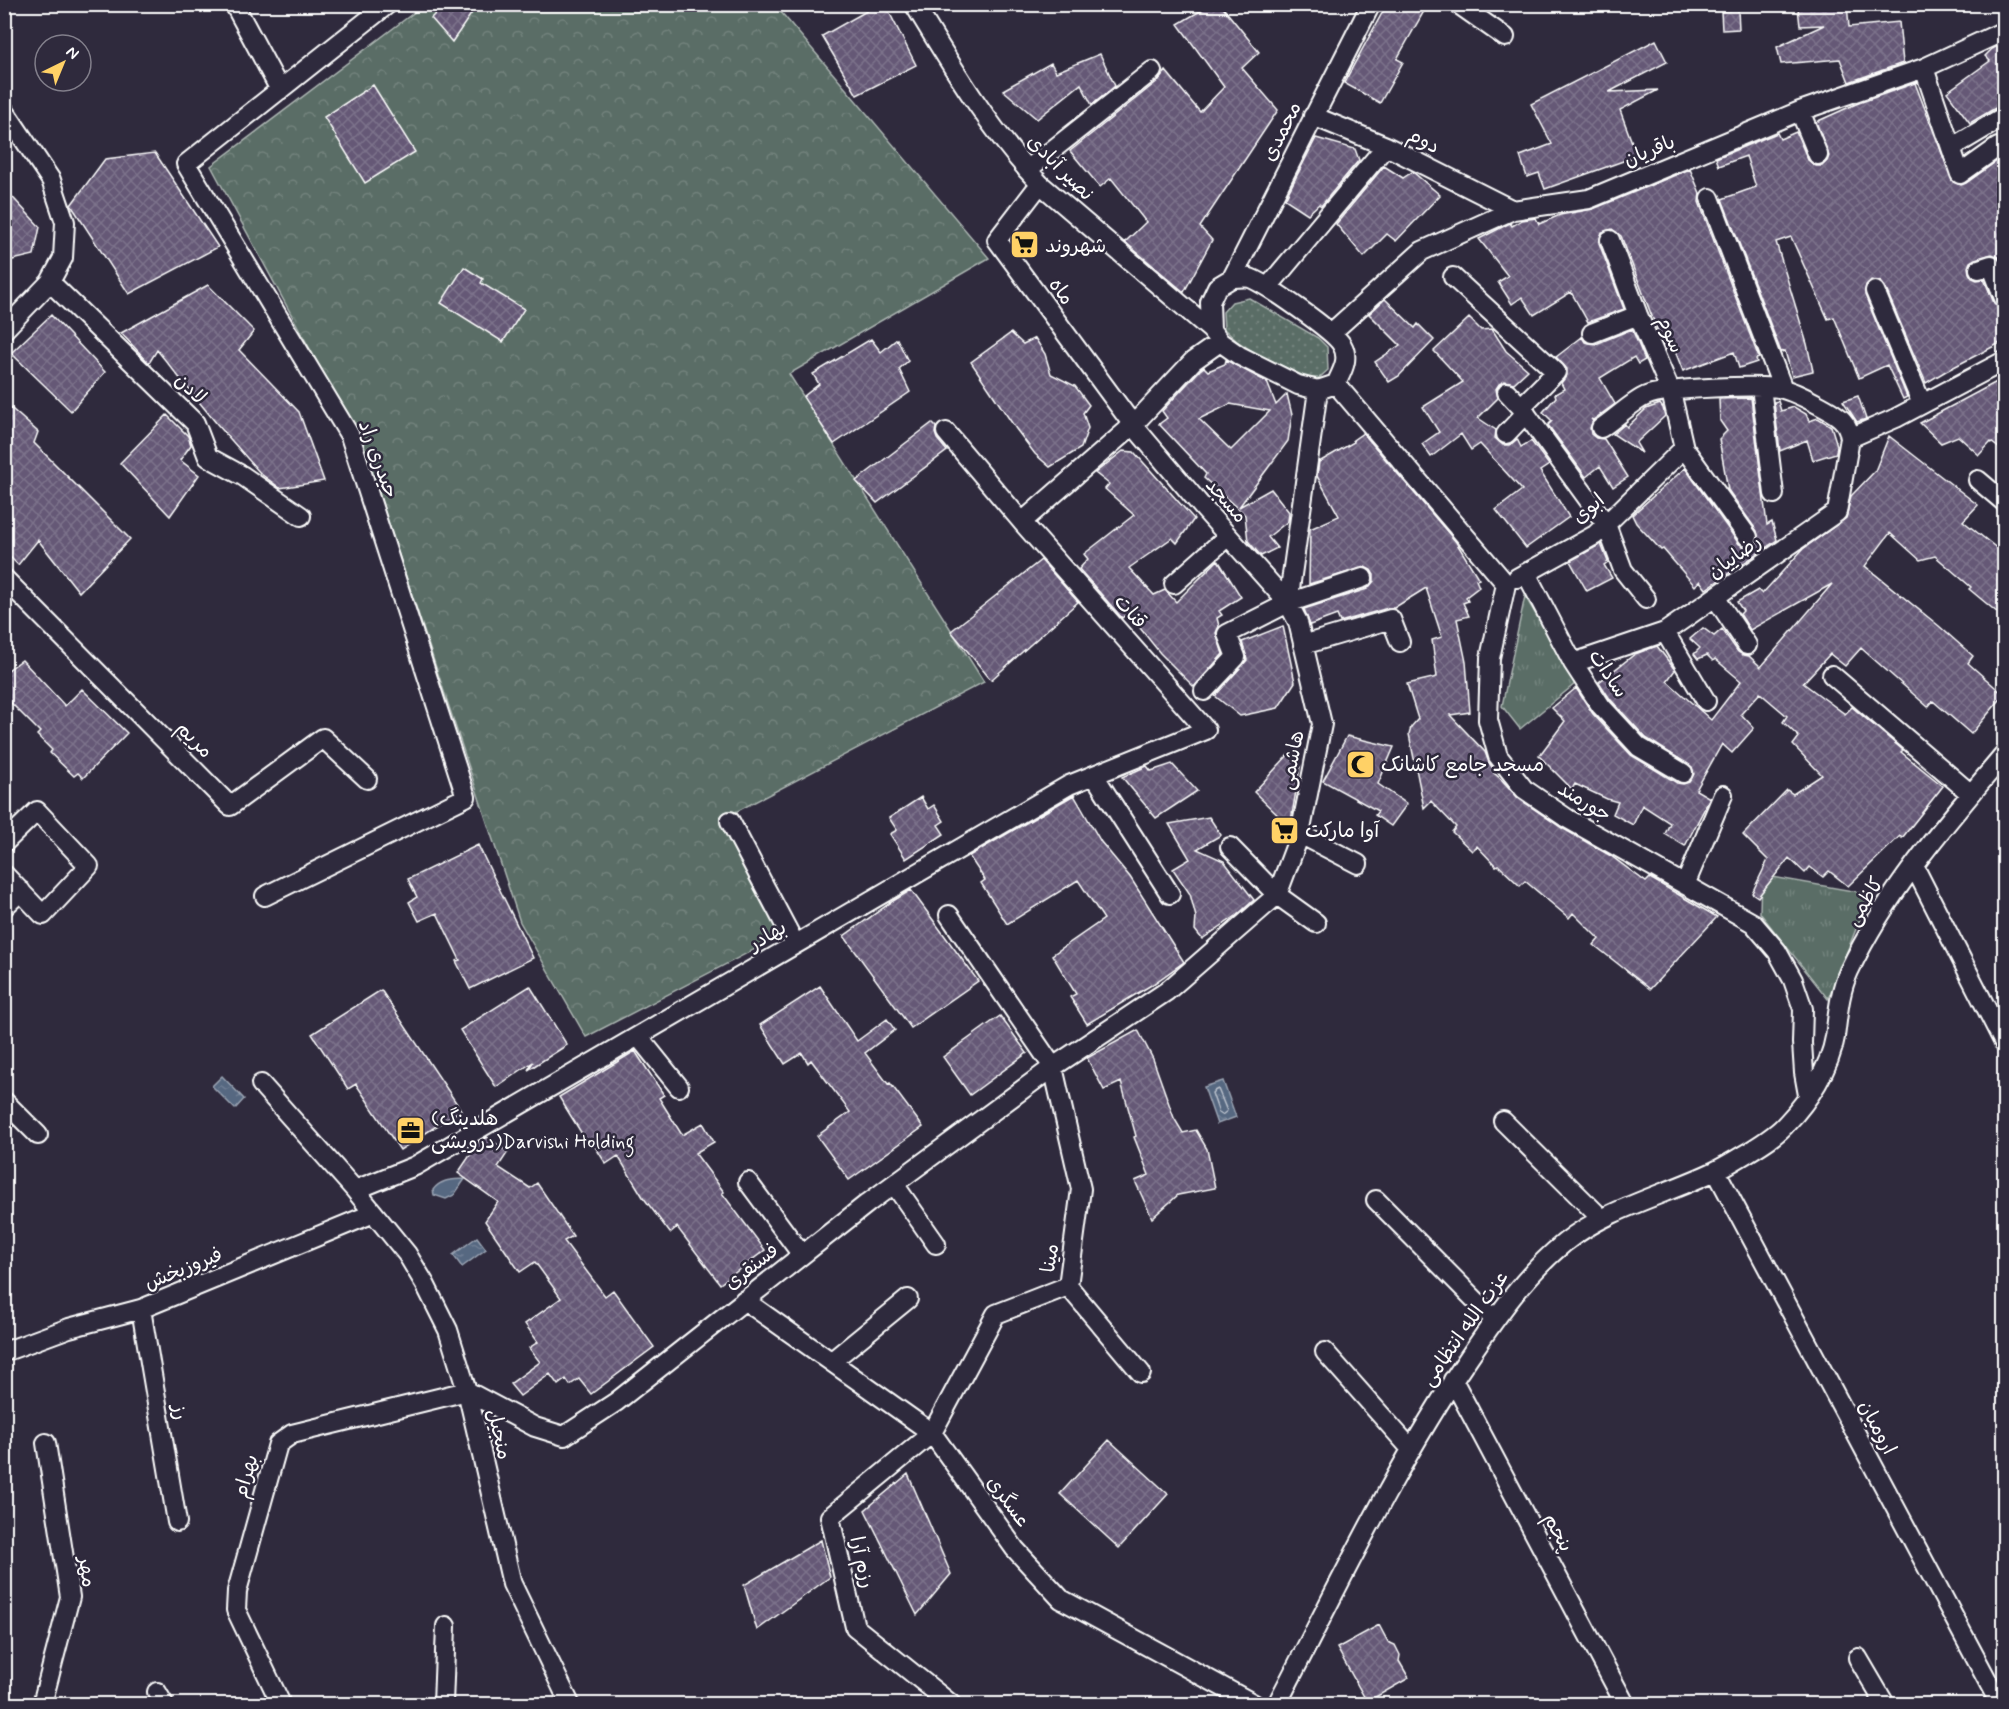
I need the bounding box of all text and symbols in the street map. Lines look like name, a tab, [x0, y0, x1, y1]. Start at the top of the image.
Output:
north arrow	[33, 33, 93, 93]
text: N	[61, 42, 83, 64]
street label: محمدی	[1256, 97, 1309, 166]
street label: دوم	[1402, 122, 1444, 162]
street label: نصیر آبادی	[1021, 129, 1099, 207]
street label: باقریان	[1620, 129, 1679, 174]
supermarket icon: شهروند	[1008, 229, 1040, 261]
place label: شهروند	[1045, 233, 1106, 260]
street label: ماه	[1042, 273, 1080, 311]
street label: سوم	[1649, 312, 1689, 358]
street label: لادن	[168, 367, 212, 411]
street label: حیدری راد	[351, 417, 404, 502]
street label: مسجد	[1199, 473, 1253, 529]
street label: ابوی	[1567, 488, 1611, 531]
street label: رضاییان	[1703, 529, 1767, 586]
street label: قنات	[1107, 589, 1152, 635]
street label: سادات	[1582, 644, 1634, 703]
street label: مریم	[169, 716, 218, 765]
street label: هاشمی	[1273, 728, 1311, 792]
mosque icon: مسجد جامع کاشانک	[1344, 748, 1376, 780]
place label: مسجد جامع کاشانک	[1381, 752, 1544, 779]
street label: جورمند	[1552, 776, 1616, 829]
supermarket icon: آوا مارکت	[1268, 814, 1300, 846]
place label: آوا مارکت	[1305, 818, 1380, 845]
street label: کاظمی	[1840, 872, 1891, 931]
street label: بهادر	[742, 915, 792, 959]
place label: (هلدینگ درویشی)Darvishi Holding	[431, 1106, 635, 1158]
office icon: (هلدینگ درویشی)Darvishi Holding	[394, 1114, 426, 1146]
street label: فسنقری	[719, 1237, 785, 1297]
street label: فیروزبخش	[141, 1242, 227, 1297]
street label: مینا	[1035, 1242, 1066, 1275]
street label: عزت الله انتظامی	[1415, 1266, 1515, 1392]
street label: ارومیان	[1851, 1396, 1902, 1460]
street label: رز	[165, 1400, 194, 1422]
street label: منجیل	[480, 1406, 517, 1462]
street label: بهرام	[227, 1451, 266, 1502]
street label: عسگری	[980, 1471, 1036, 1533]
street label: پنجم	[1536, 1509, 1579, 1557]
street label: رزم آرا	[842, 1534, 881, 1591]
street label: مهر	[71, 1553, 102, 1589]

